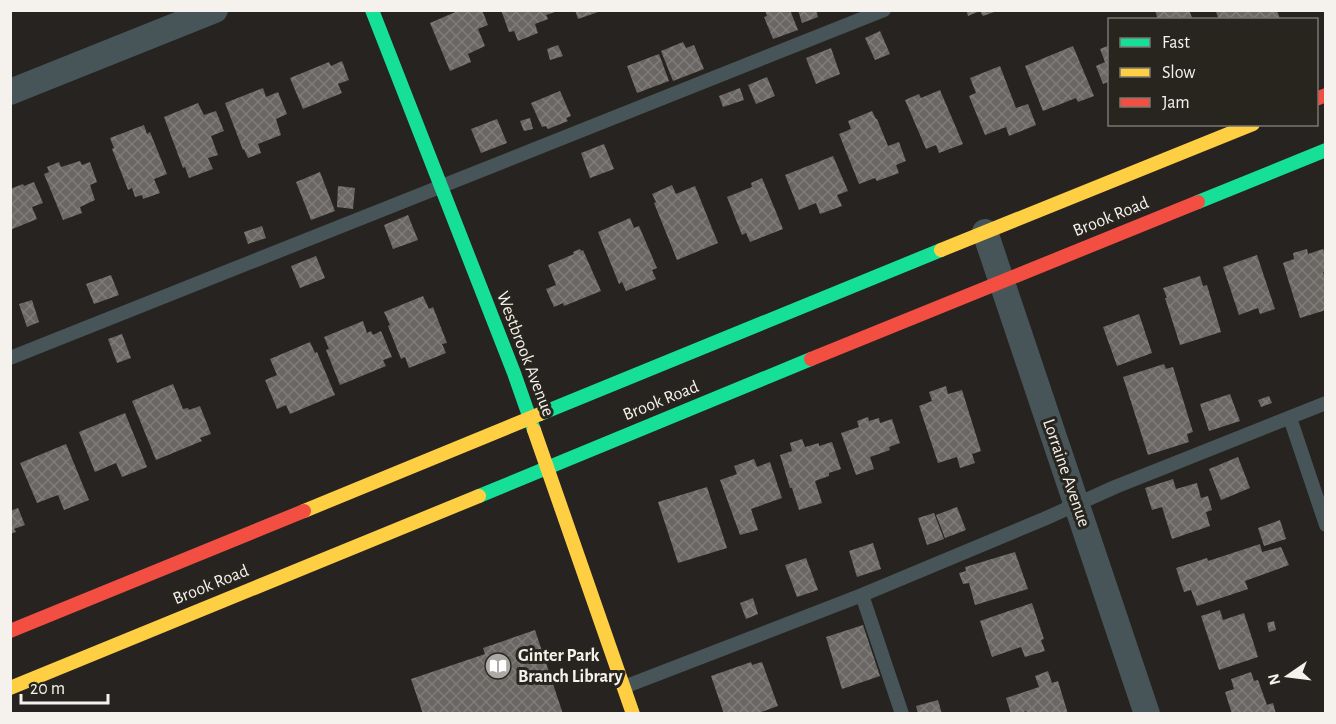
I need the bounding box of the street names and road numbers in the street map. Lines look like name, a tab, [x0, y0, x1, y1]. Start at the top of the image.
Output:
street label: Brook Road	[1071, 194, 1151, 240]
street label: Westbrook Avenue	[493, 289, 557, 419]
street label: Brook Road	[621, 378, 701, 424]
street label: Lorraine Avenue	[1039, 417, 1093, 529]
street label: Brook Road	[171, 562, 251, 608]

